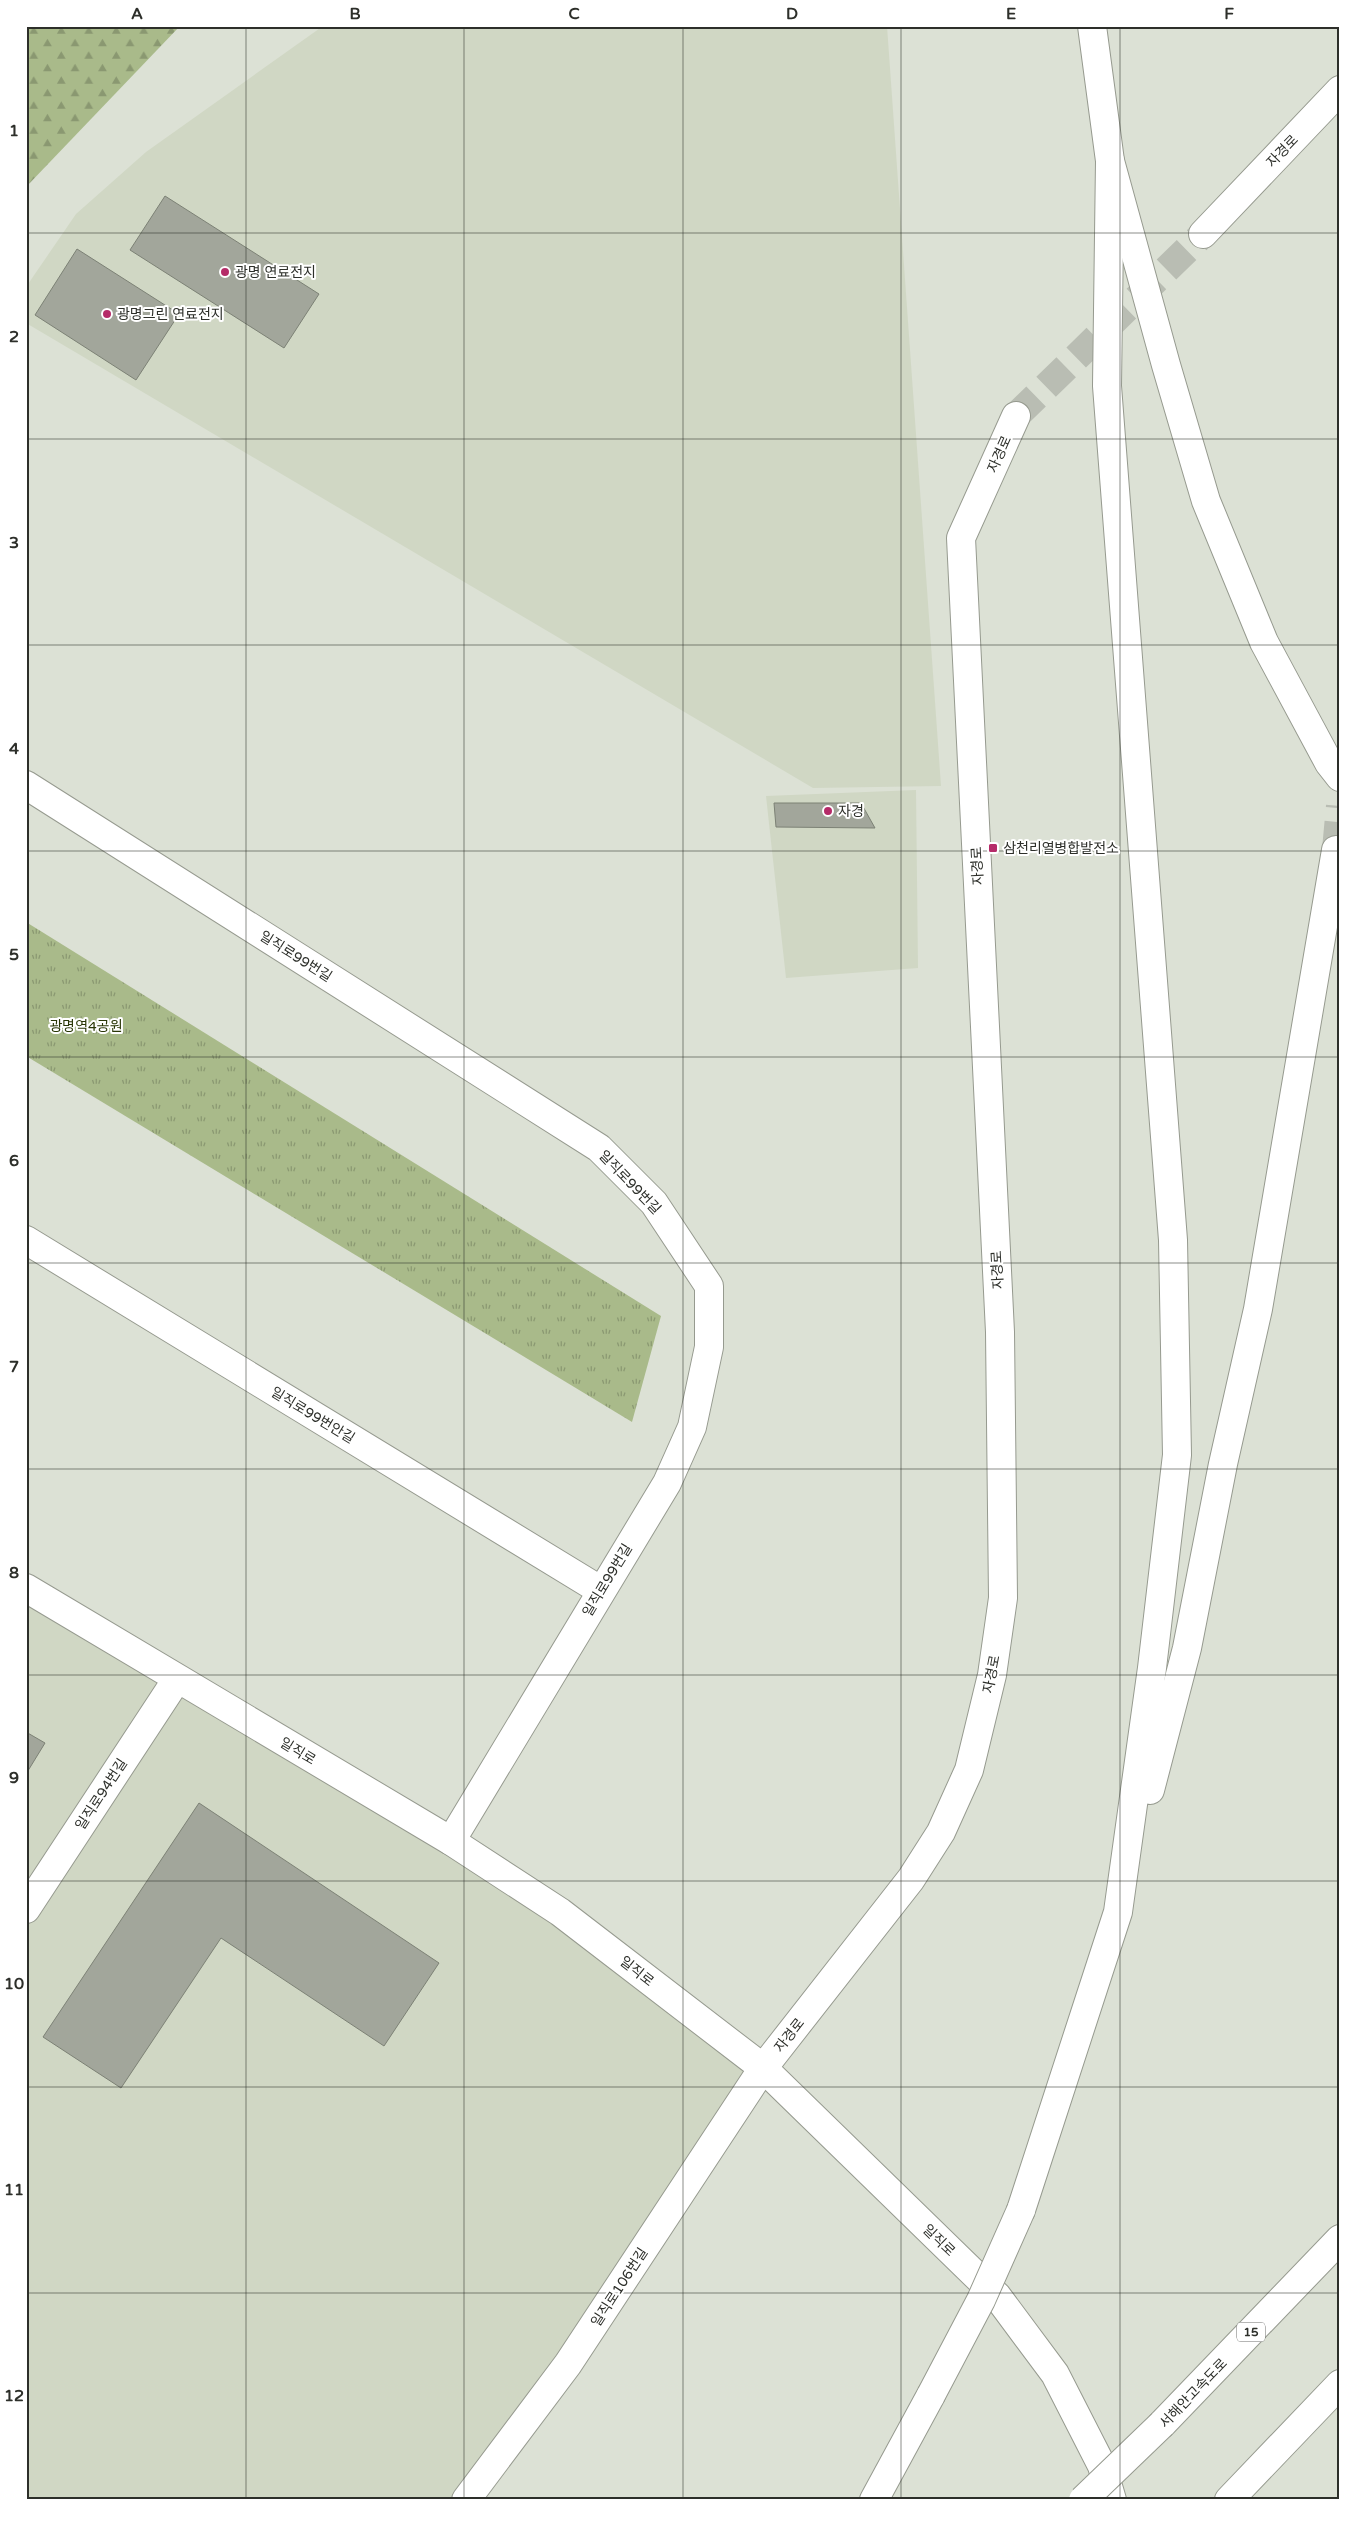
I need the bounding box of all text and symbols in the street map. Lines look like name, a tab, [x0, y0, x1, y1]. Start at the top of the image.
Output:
text: A	[131, 4, 143, 24]
text: B	[349, 4, 361, 24]
text: C	[568, 4, 580, 24]
text: D	[786, 4, 798, 24]
text: E	[1006, 4, 1016, 24]
text: F	[1224, 4, 1234, 24]
text: 1	[9, 121, 19, 141]
street label: 자경로	[1263, 131, 1302, 171]
place label: 광명 연료전지	[235, 264, 316, 281]
marker: 광명 연료전지	[219, 266, 231, 278]
place label: 광명그린 연료전지	[117, 306, 224, 323]
marker: 광명그린 연료전지	[101, 308, 113, 320]
text: 2	[9, 327, 19, 347]
street label: 자경로	[984, 433, 1015, 475]
text: 3	[9, 533, 19, 553]
text: 4	[9, 739, 19, 759]
place label: 자경	[838, 803, 864, 820]
marker: 자경	[822, 805, 834, 817]
place label: 삼천리열병합발전소	[1003, 840, 1119, 857]
marker: 삼천리열병합발전소	[987, 842, 999, 854]
street label: 자경로	[968, 846, 987, 886]
street label: 일직로99번길	[256, 927, 335, 985]
text: 5	[9, 945, 19, 965]
park label: 광명역4공원	[49, 1018, 123, 1035]
street label: 일직로99번길	[595, 1147, 664, 1218]
text: 6	[9, 1151, 19, 1171]
street label: 자경로	[988, 1250, 1007, 1290]
text: 7	[9, 1357, 19, 1377]
street label: 일직로99번안길	[268, 1384, 358, 1447]
street label: 일직로99번길	[579, 1541, 636, 1620]
text: 8	[9, 1563, 19, 1583]
street label: 자경로	[979, 1653, 1004, 1695]
street label: 일직로	[277, 1734, 319, 1769]
street label: 일직로94번길	[72, 1755, 131, 1833]
text: 9	[9, 1768, 19, 1788]
street label: 일직로	[616, 1953, 657, 1990]
text: 10	[4, 1974, 24, 1994]
street label: 자경로	[771, 2015, 808, 2056]
text: 11	[4, 2180, 24, 2200]
street label: 일직로	[919, 2221, 959, 2260]
street label: 일직로106번길	[588, 2245, 651, 2330]
road number: 15	[1237, 2322, 1265, 2342]
street label: 서해안고속도로	[1156, 2355, 1231, 2432]
text: 12	[4, 2386, 24, 2406]

